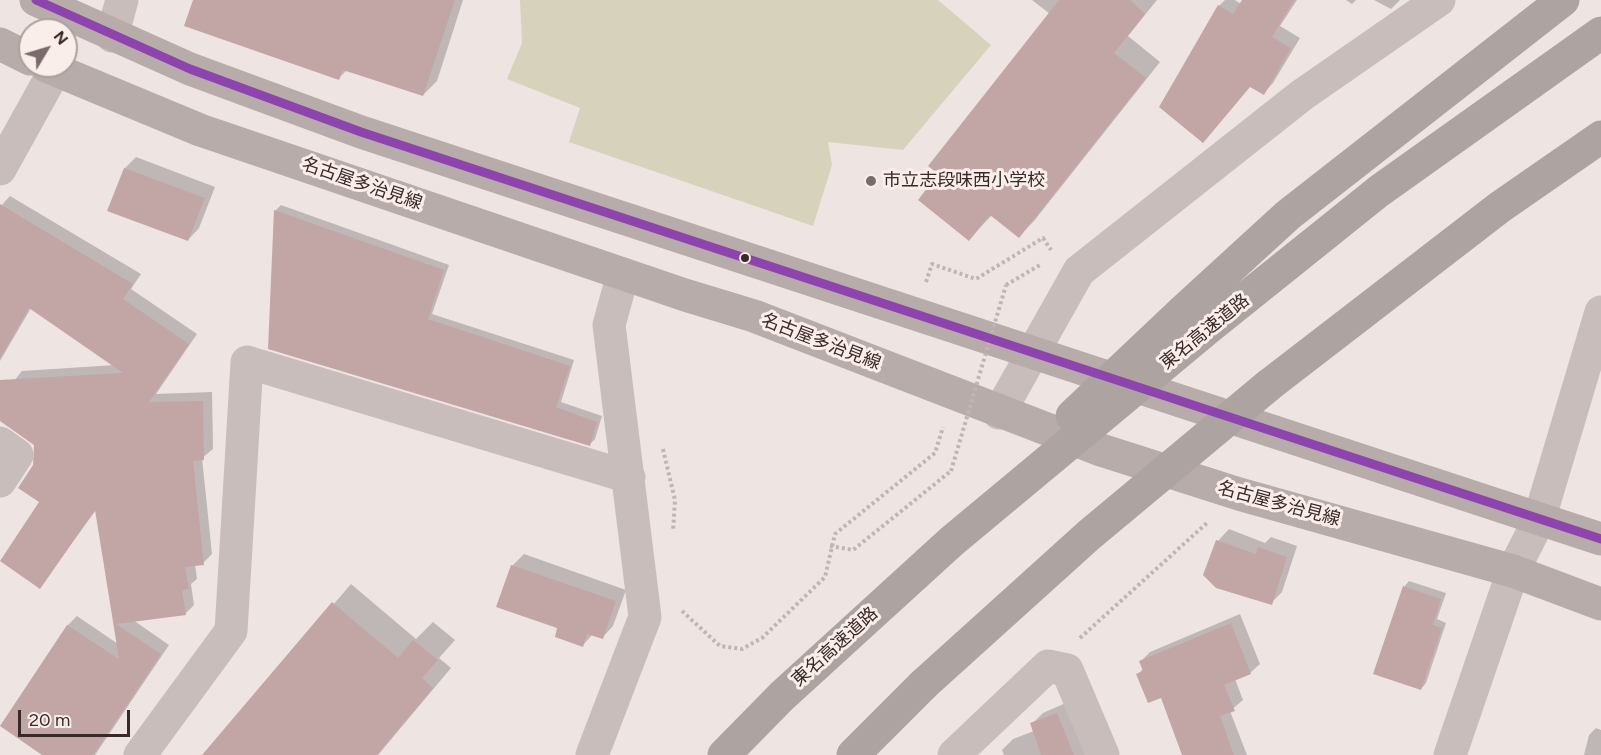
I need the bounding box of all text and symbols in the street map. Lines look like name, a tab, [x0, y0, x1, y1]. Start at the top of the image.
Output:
north arrow	[18, 18, 78, 78]
text: N	[50, 27, 72, 49]
street label: 名古屋多治見線	[299, 153, 425, 215]
place label: 市立志段味西小学校	[883, 170, 1045, 192]
marker: 市立志段味西小学校	[864, 174, 878, 188]
unlabelled marker	[739, 252, 751, 264]
street label: 東名高速道路	[1156, 290, 1254, 374]
street label: 名古屋多治見線	[758, 309, 884, 375]
street label: 名古屋多治見線	[1215, 477, 1343, 531]
street label: 東名高速道路	[788, 603, 882, 691]
scale bar	[21, 698, 134, 736]
text: 20 m	[29, 709, 70, 731]

